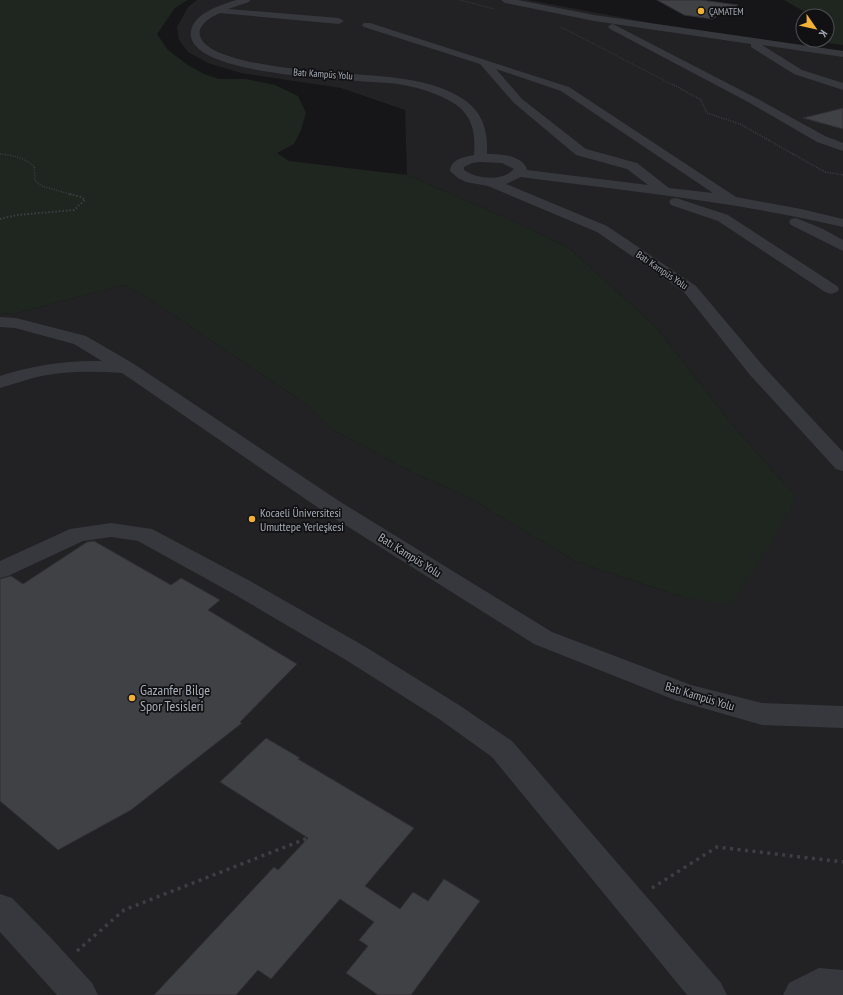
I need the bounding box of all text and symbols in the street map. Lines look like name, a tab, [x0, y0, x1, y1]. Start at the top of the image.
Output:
place label: ÇAMATEM	[709, 5, 744, 18]
marker: ÇAMATEM	[696, 6, 706, 16]
north arrow	[795, 8, 835, 48]
text: K	[816, 27, 831, 40]
street label: Batı Kampüs Yolu	[293, 65, 353, 83]
street label: Batı Kampüs Yolu	[634, 248, 690, 292]
place label: Kocaeli Üniversitesi Umuttepe Yerleşkesi	[260, 505, 344, 534]
marker: Kocaeli Üniversitesi Umuttepe Yerleşkesi	[247, 514, 257, 524]
street label: Batı Kampüs Yolu	[376, 530, 444, 580]
street label: Batı Kampüs Yolu	[664, 678, 736, 714]
place label: Gazanfer Bilge Spor Tesisleri	[140, 681, 210, 715]
marker: Gazanfer Bilge Spor Tesisleri	[127, 693, 137, 703]

